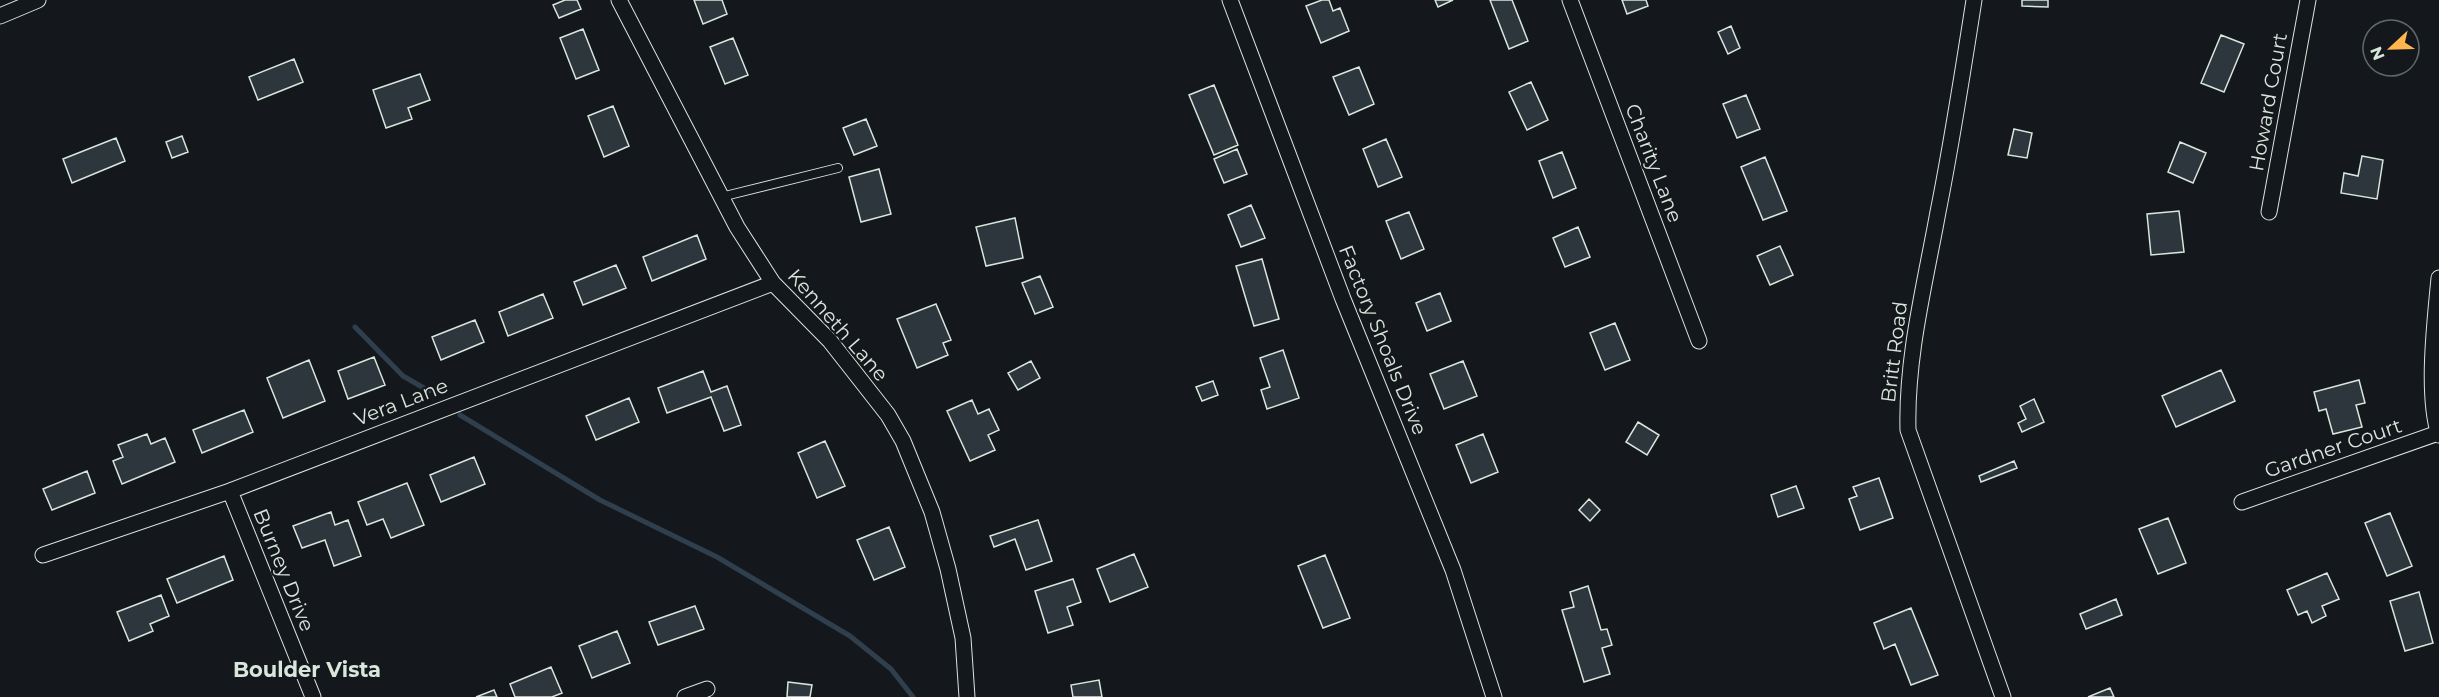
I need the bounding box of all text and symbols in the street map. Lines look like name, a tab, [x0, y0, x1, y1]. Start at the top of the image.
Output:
north arrow	[2361, 18, 2421, 78]
street label: Howard Court	[2244, 31, 2292, 173]
text: N	[2366, 44, 2389, 63]
street label: Charity Lane	[1620, 100, 1688, 226]
street label: Factory Shoals Drive	[1334, 242, 1432, 438]
street label: Kenneth Lane	[783, 264, 893, 386]
street label: Britt Road	[1876, 300, 1912, 404]
street label: Vera Lane	[351, 373, 451, 431]
street label: Gardner Court	[2261, 413, 2405, 483]
street label: Burney Drive	[248, 505, 320, 635]
district label: Boulder Vista	[233, 657, 381, 682]

